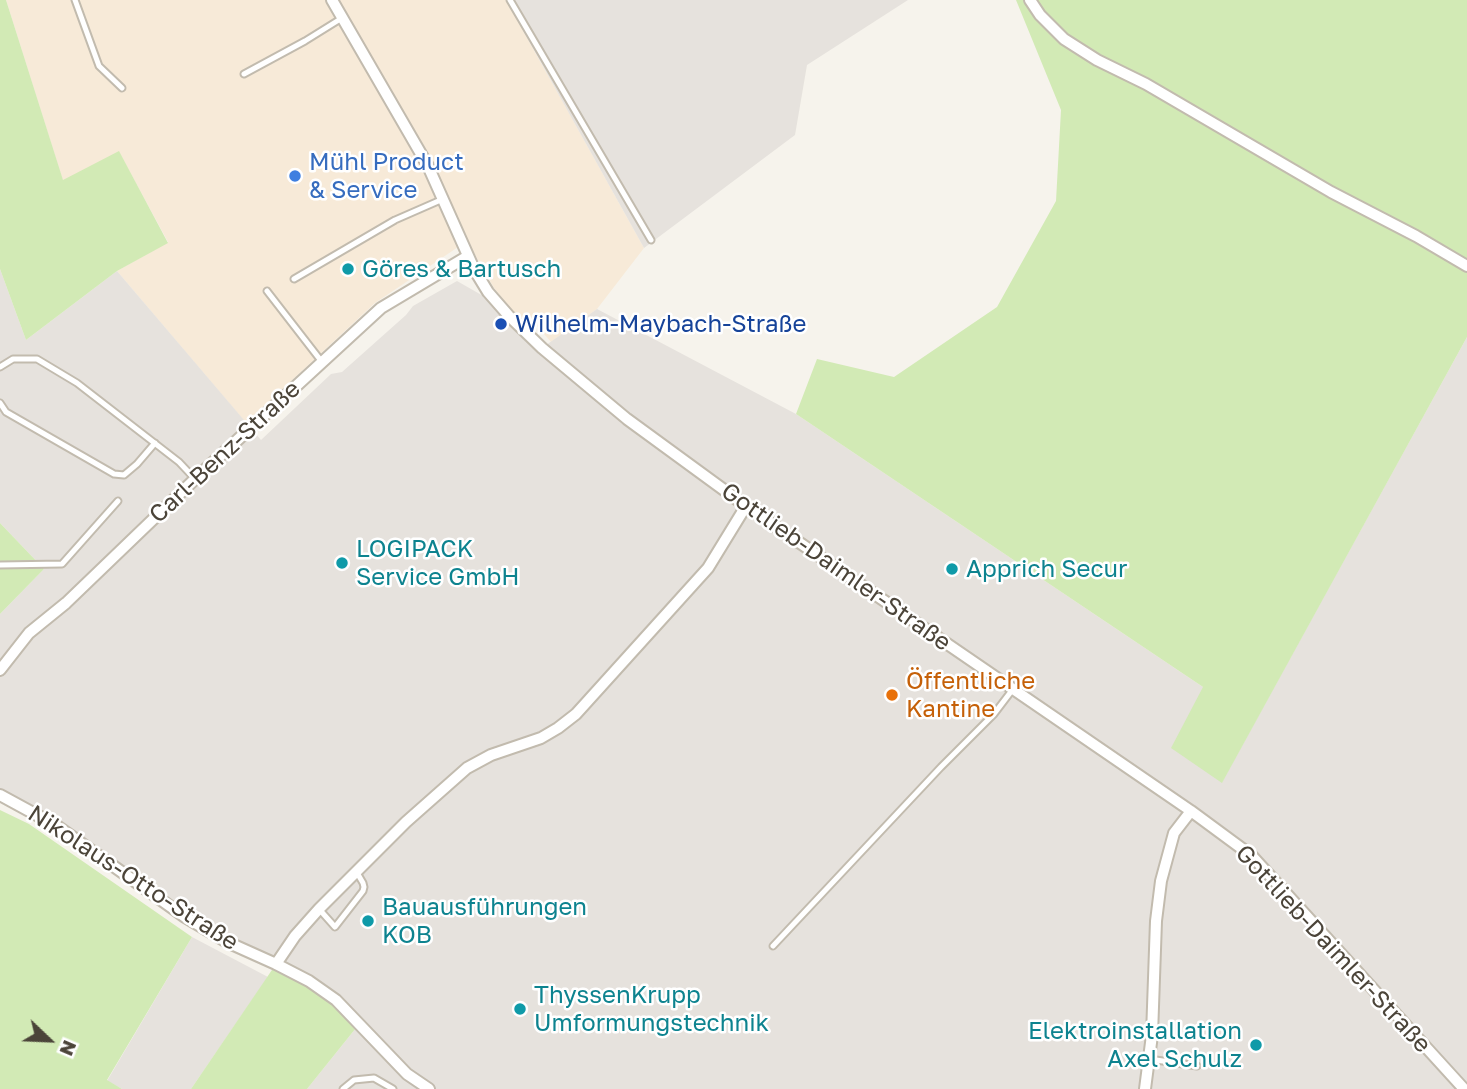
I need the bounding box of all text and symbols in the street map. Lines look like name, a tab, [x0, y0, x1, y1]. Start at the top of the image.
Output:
place label: Mühl Product & Service	[309, 148, 464, 204]
marker: Mühl Product & Service	[287, 168, 303, 184]
place label: Göres & Bartusch	[362, 255, 561, 283]
marker: Göres & Bartusch	[340, 261, 356, 277]
place label: Wilhelm-Maybach-Straße	[515, 310, 806, 338]
marker: Wilhelm-Maybach-Straße	[493, 316, 509, 332]
street label: Carl-Benz-Straße	[144, 375, 306, 529]
street label: Gottlieb-Daimler-Straße	[716, 477, 956, 657]
place label: LOGIPACK Service GmbH	[356, 535, 519, 591]
marker: LOGIPACK Service GmbH	[334, 555, 350, 571]
place label: Apprich Secur	[966, 555, 1127, 583]
marker: Apprich Secur	[944, 561, 960, 577]
place label: Öffentliche Kantine	[906, 667, 1035, 723]
marker: Öffentliche Kantine	[884, 687, 900, 703]
street label: Nikolaus-Otto-Straße	[22, 799, 244, 957]
street label: Gottlieb-Daimler-Straße	[1229, 839, 1437, 1059]
place label: Bauausführungen KOB	[382, 893, 587, 949]
marker: Bauausführungen KOB	[360, 913, 376, 929]
place label: ThyssenKrupp Umformungstechnik	[534, 981, 769, 1037]
marker: ThyssenKrupp Umformungstechnik	[512, 1001, 528, 1017]
north arrow	[14, 1005, 84, 1075]
place label: Elektroinstallation Axel Schulz	[1028, 1017, 1242, 1073]
text: N	[55, 1037, 82, 1060]
marker: Elektroinstallation Axel Schulz	[1248, 1037, 1264, 1053]

